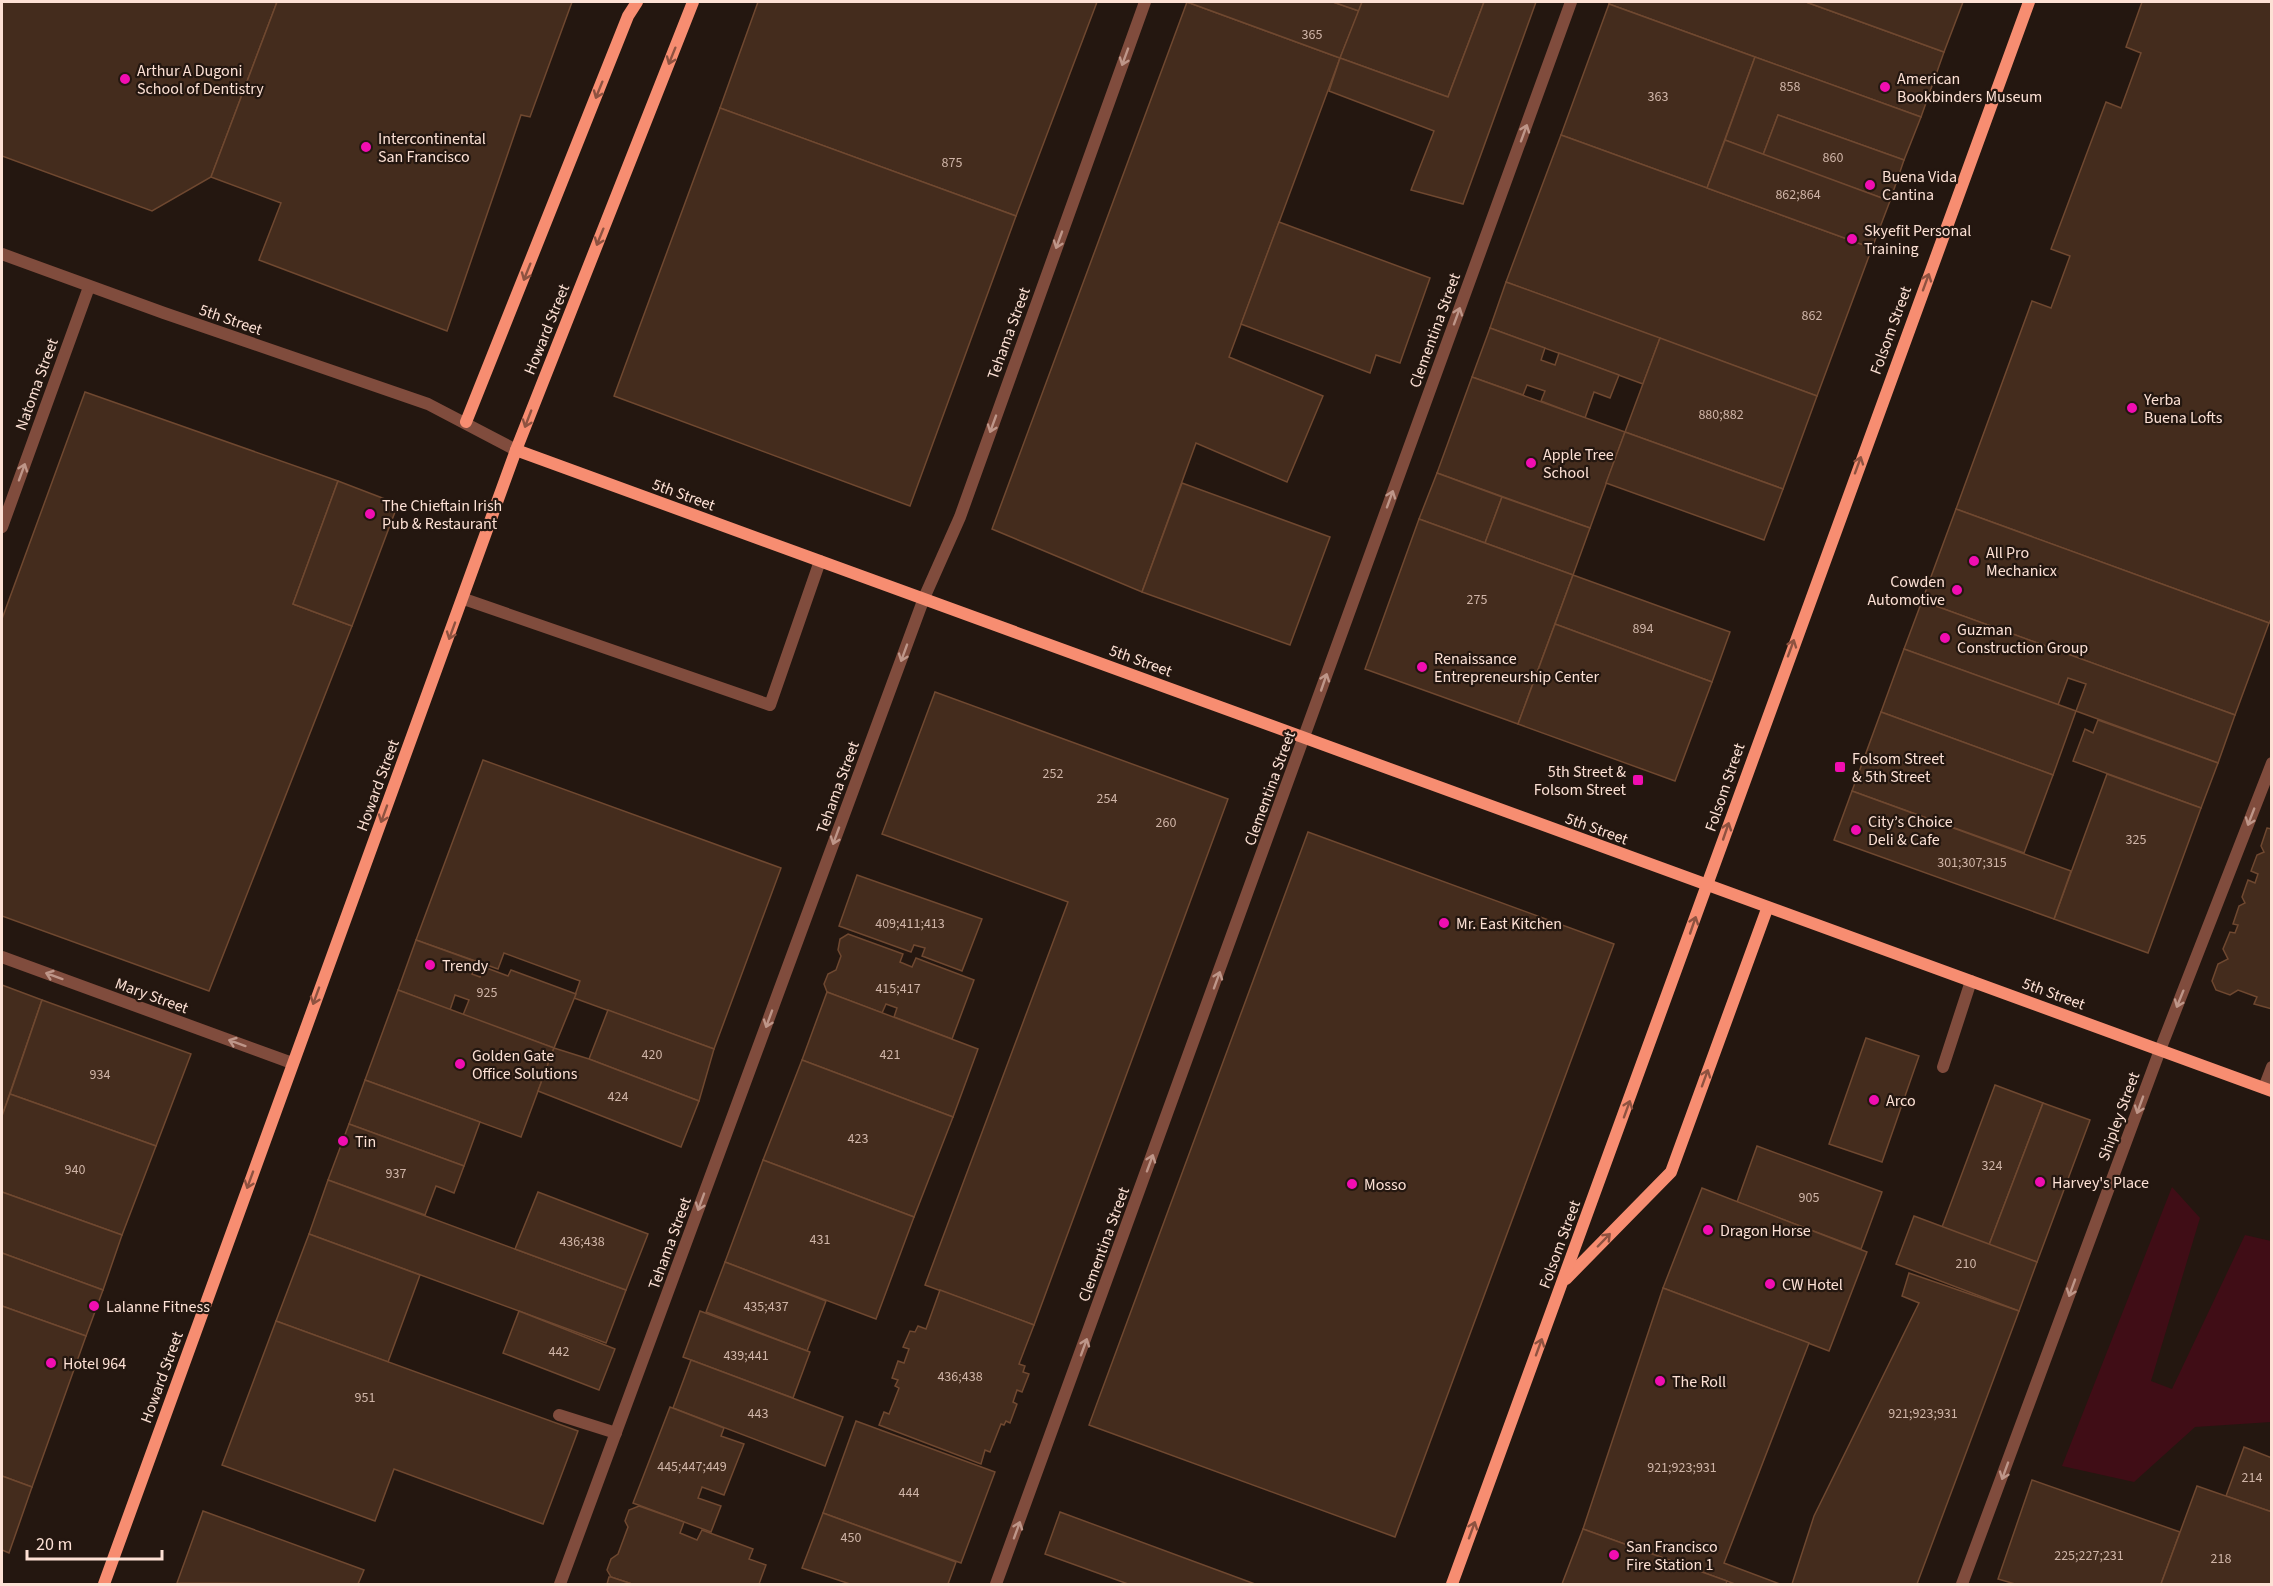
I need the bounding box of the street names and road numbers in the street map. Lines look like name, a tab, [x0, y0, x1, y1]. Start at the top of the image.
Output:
street label: Clementina Street	[1404, 269, 1466, 391]
street label: Howard Street	[519, 280, 575, 378]
street label: Folsom Street	[1865, 283, 1917, 378]
street label: Tehama Street	[982, 284, 1036, 383]
street label: 5th Street	[196, 299, 266, 341]
street label: Natoma Street	[10, 335, 64, 434]
street label: 5th Street	[649, 473, 719, 517]
street label: 5th Street	[1106, 639, 1176, 683]
street label: Clementina Street	[1239, 727, 1301, 849]
street label: Howard Street	[351, 736, 405, 834]
street label: Tehama Street	[811, 738, 865, 837]
street label: Folsom Street	[1700, 740, 1751, 835]
street label: 5th Street	[1562, 807, 1632, 851]
street label: 5th Street	[2019, 972, 2089, 1016]
street label: Mary Street	[112, 973, 192, 1020]
street label: Shipley Street	[2093, 1068, 2145, 1164]
street label: Clementina Street	[1073, 1183, 1135, 1305]
street label: Tehama Street	[643, 1194, 697, 1293]
street label: Folsom Street	[1534, 1197, 1586, 1292]
street label: Howard Street	[135, 1328, 189, 1426]

